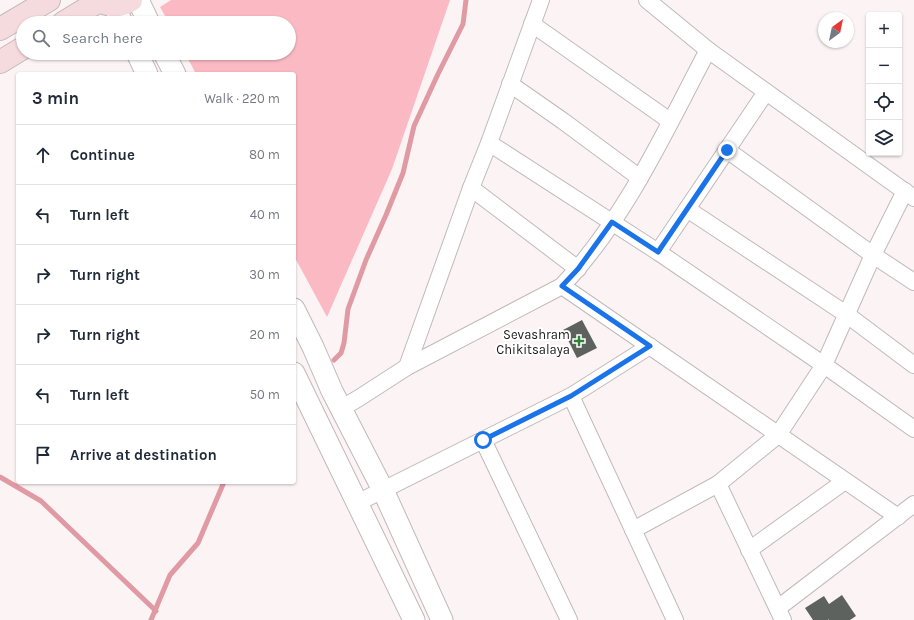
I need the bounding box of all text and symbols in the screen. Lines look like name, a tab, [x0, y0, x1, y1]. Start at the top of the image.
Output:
north arrow	[818, 12, 854, 48]
map controls	[866, 12, 902, 156]
button: +	[866, 12, 902, 48]
search box	[16, 16, 296, 60]
icon: search	[30, 27, 52, 49]
text: Search here	[62, 29, 143, 47]
button: −	[866, 48, 902, 84]
button: locate	[866, 84, 902, 120]
text: 3 min	[32, 88, 79, 108]
text: Walk · 220 m	[204, 91, 280, 106]
button: layers	[866, 120, 902, 156]
route end	[718, 141, 736, 159]
icon: ahead	[32, 144, 54, 166]
text: Continue	[70, 146, 135, 164]
text: 80 m	[249, 147, 280, 162]
icon: left	[32, 204, 54, 226]
text: Turn left	[70, 206, 129, 224]
text: 40 m	[250, 207, 280, 222]
icon: right	[32, 264, 54, 286]
text: Turn right	[70, 266, 140, 284]
text: 30 m	[249, 267, 280, 282]
icon: right	[32, 324, 54, 346]
text: Turn right	[70, 326, 140, 344]
text: 20 m	[250, 327, 280, 342]
place label: Sevashram Chikitsalaya	[496, 327, 570, 357]
marker: Sevashram Chikitsalaya	[573, 335, 585, 347]
icon: left	[32, 384, 54, 406]
text: Turn left	[70, 386, 129, 404]
text: 50 m	[250, 387, 280, 402]
route start	[474, 431, 492, 449]
icon: arrive	[32, 444, 54, 466]
text: Arrive at destination	[70, 446, 217, 464]

